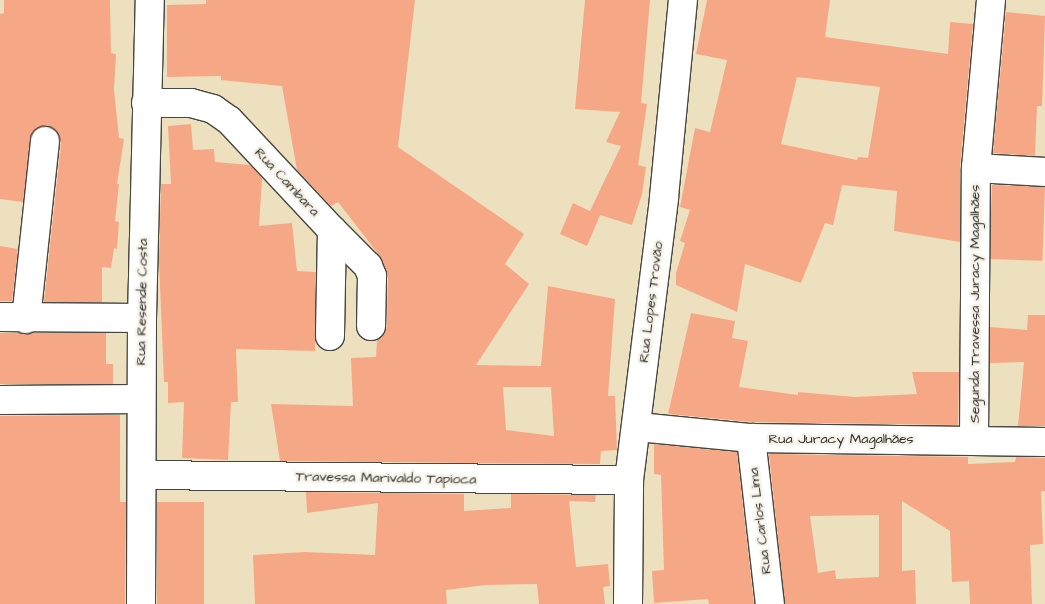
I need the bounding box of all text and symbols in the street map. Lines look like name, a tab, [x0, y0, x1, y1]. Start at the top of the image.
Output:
street label: Rua Cambara	[251, 144, 323, 220]
street label: Segunda Travessa Juracy Magalhães	[967, 185, 983, 423]
street label: Rua Resende Costa	[132, 238, 152, 366]
street label: Rua Lopes Trovão	[635, 240, 667, 364]
street label: Rua Juracy Magalhães	[768, 431, 914, 447]
street label: Rua Carlos Lima	[745, 467, 775, 575]
street label: Travessa Marivaldo Tapioca	[296, 468, 476, 488]

